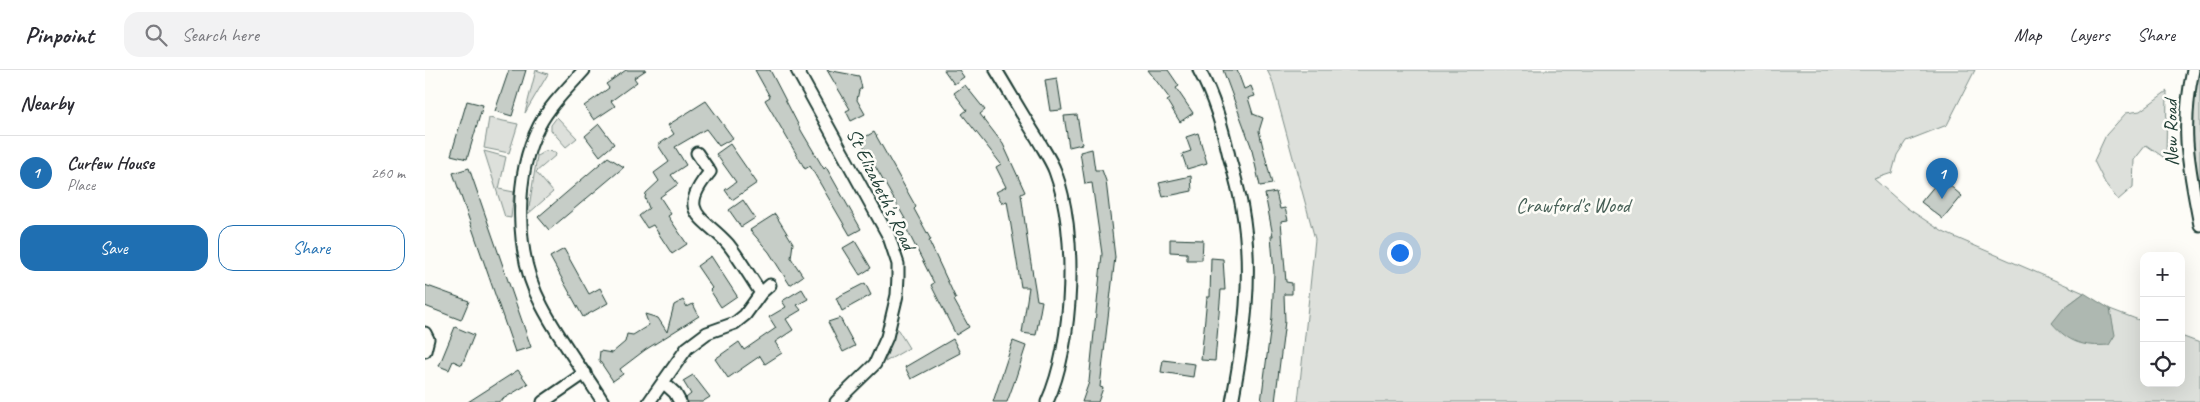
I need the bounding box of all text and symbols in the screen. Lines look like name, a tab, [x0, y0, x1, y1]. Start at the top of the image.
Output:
search box	[124, 12, 474, 57]
text: Pinpoint	[25, 20, 94, 50]
icon: search	[142, 21, 170, 49]
text: Search here	[182, 23, 259, 47]
text: Map	[2014, 24, 2042, 46]
text: Layers	[2070, 24, 2109, 46]
text: Share	[2137, 24, 2175, 46]
text: Nearby	[20, 90, 73, 116]
street label: New Road	[2158, 96, 2184, 167]
street label: St Elizabeth's Road	[841, 124, 923, 257]
text: Curfew House	[67, 151, 154, 175]
pin: 1	[1926, 158, 1958, 199]
text: 1	[32, 163, 40, 183]
text: 260 m	[371, 163, 405, 183]
text: Place	[67, 175, 95, 195]
park label: Crawford's Wood	[1516, 193, 1633, 218]
button: Save	[20, 225, 208, 271]
button: Share	[218, 225, 405, 271]
your location	[1387, 240, 1413, 266]
map controls	[2140, 252, 2185, 387]
button: +	[2140, 252, 2185, 297]
button: −	[2140, 297, 2185, 342]
button: locate	[2140, 342, 2185, 387]

